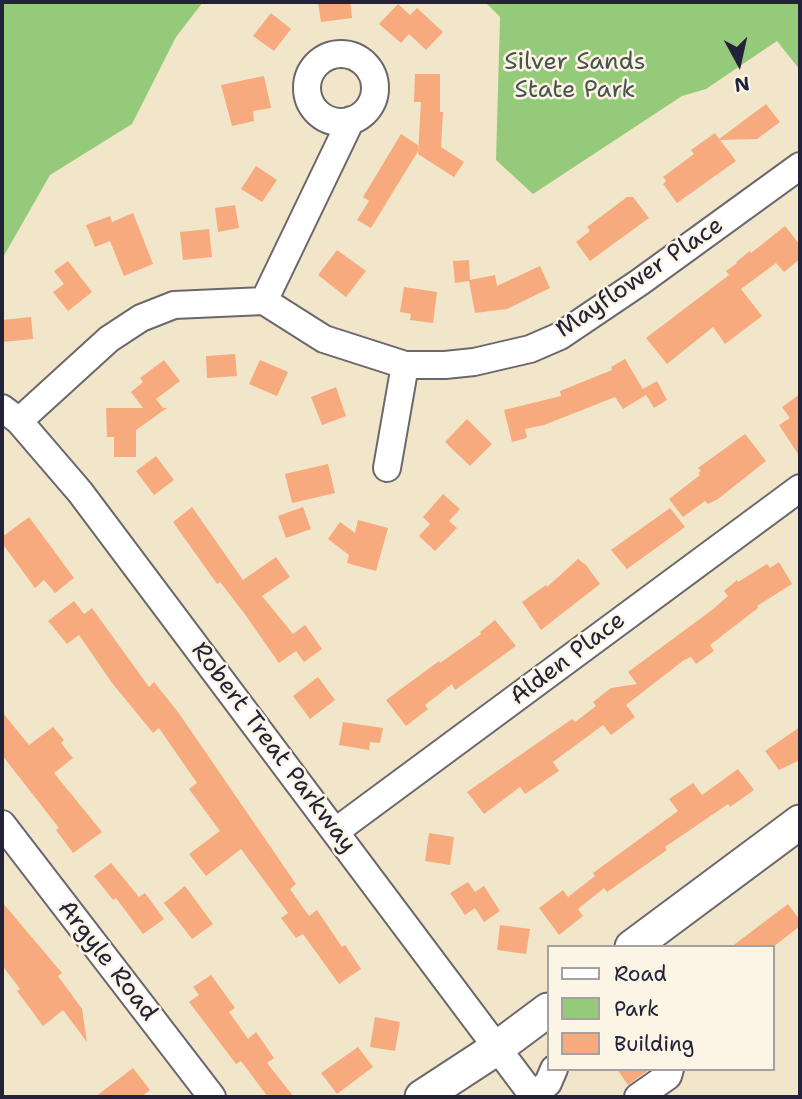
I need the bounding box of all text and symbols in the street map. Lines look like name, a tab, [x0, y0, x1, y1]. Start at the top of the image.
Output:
north arrow	[704, 28, 774, 98]
park label: Silver Sands State Park	[504, 49, 646, 105]
text: N	[733, 71, 751, 98]
street label: Mayflower Place	[551, 211, 729, 345]
street label: Alden Place	[505, 606, 631, 712]
street label: Robert Treat Parkway	[184, 637, 362, 859]
street label: Argyle Road	[51, 895, 163, 1027]
legend	[546, 945, 774, 1071]
text: Road	[614, 960, 667, 988]
text: Park	[614, 995, 659, 1023]
text: Building	[614, 1030, 694, 1058]

